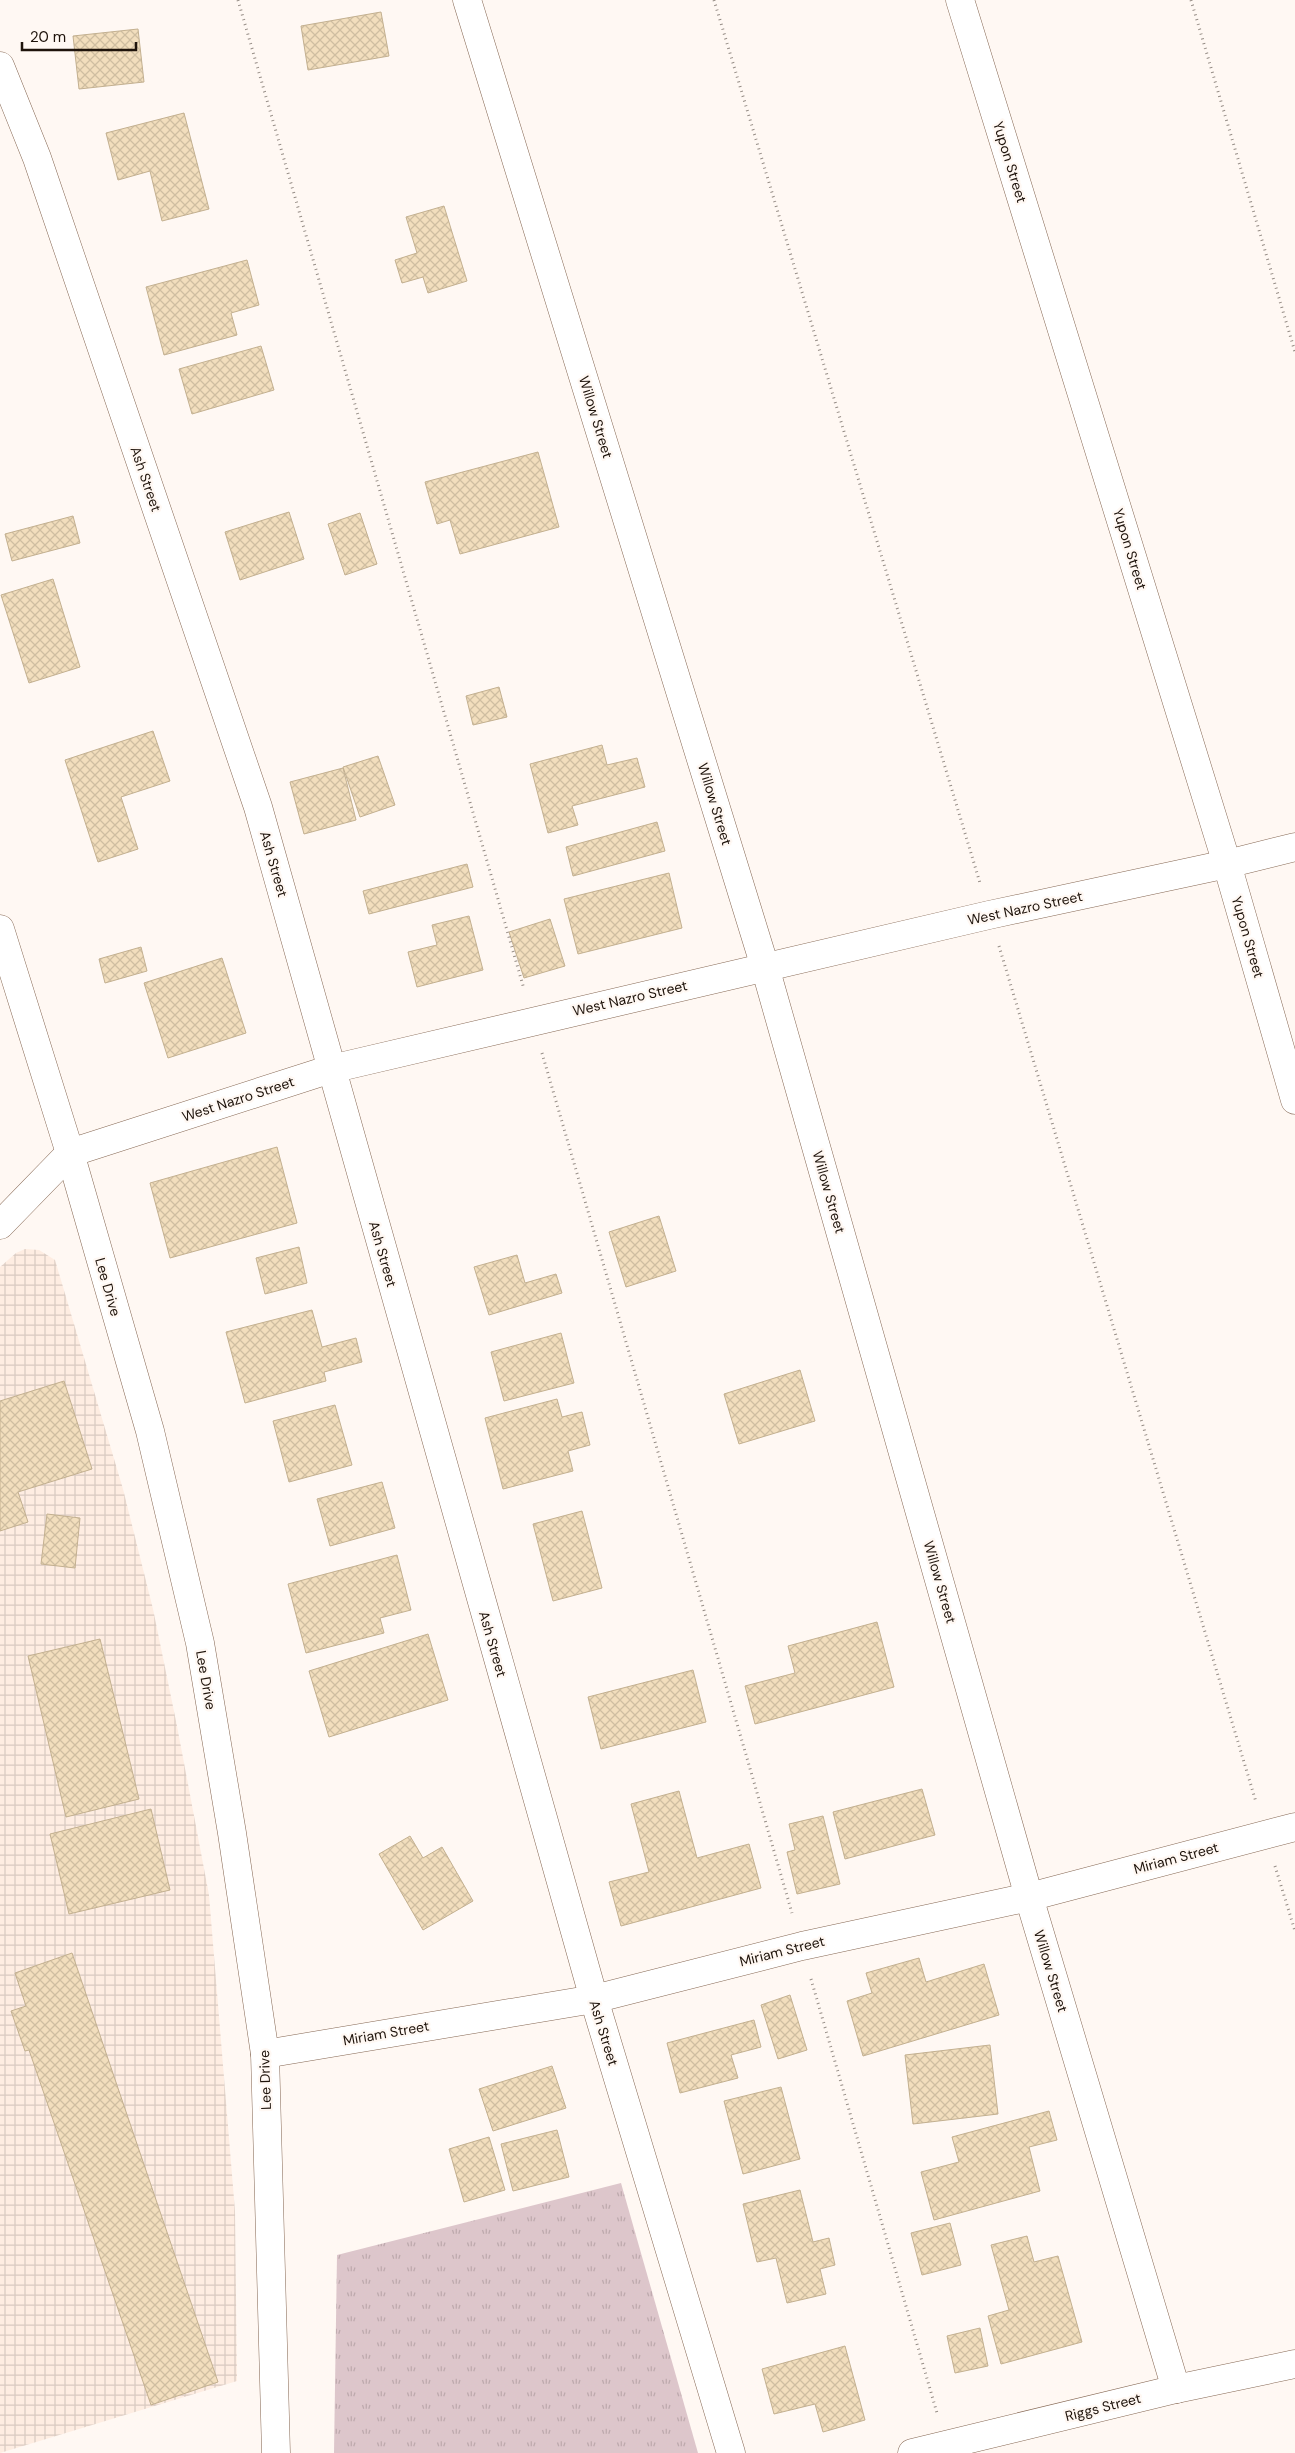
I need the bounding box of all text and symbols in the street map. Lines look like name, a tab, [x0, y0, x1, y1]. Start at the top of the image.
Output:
scale bar	[22, 20, 136, 52]
text: 20 m	[30, 27, 66, 47]
street label: Yupon Street	[989, 119, 1031, 205]
street label: Willow Street	[575, 374, 617, 460]
street label: Ash Street	[126, 444, 166, 514]
street label: Yupon Street	[1109, 506, 1151, 592]
street label: Willow Street	[694, 761, 736, 847]
street label: Ash Street	[256, 829, 292, 899]
street label: West Nazro Street	[966, 887, 1084, 929]
street label: Yupon Street	[1228, 894, 1268, 980]
street label: West Nazro Street	[571, 976, 689, 1020]
street label: West Nazro Street	[180, 1072, 296, 1126]
street label: Willow Street	[809, 1149, 849, 1235]
street label: Ash Street	[365, 1219, 401, 1289]
street label: Lee Drive	[91, 1256, 125, 1318]
street label: Willow Street	[920, 1539, 960, 1625]
street label: Ash Street	[475, 1609, 511, 1679]
street label: Lee Drive	[192, 1649, 220, 1711]
street label: Miriam Street	[1132, 1838, 1220, 1878]
street label: Willow Street	[1030, 1928, 1072, 2014]
street label: Miriam Street	[738, 1932, 826, 1970]
street label: Ash Street	[585, 1998, 623, 2068]
street label: Miriam Street	[342, 2017, 430, 2049]
street label: Lee Drive	[255, 2050, 275, 2110]
street label: Riggs Street	[1063, 2389, 1143, 2425]

